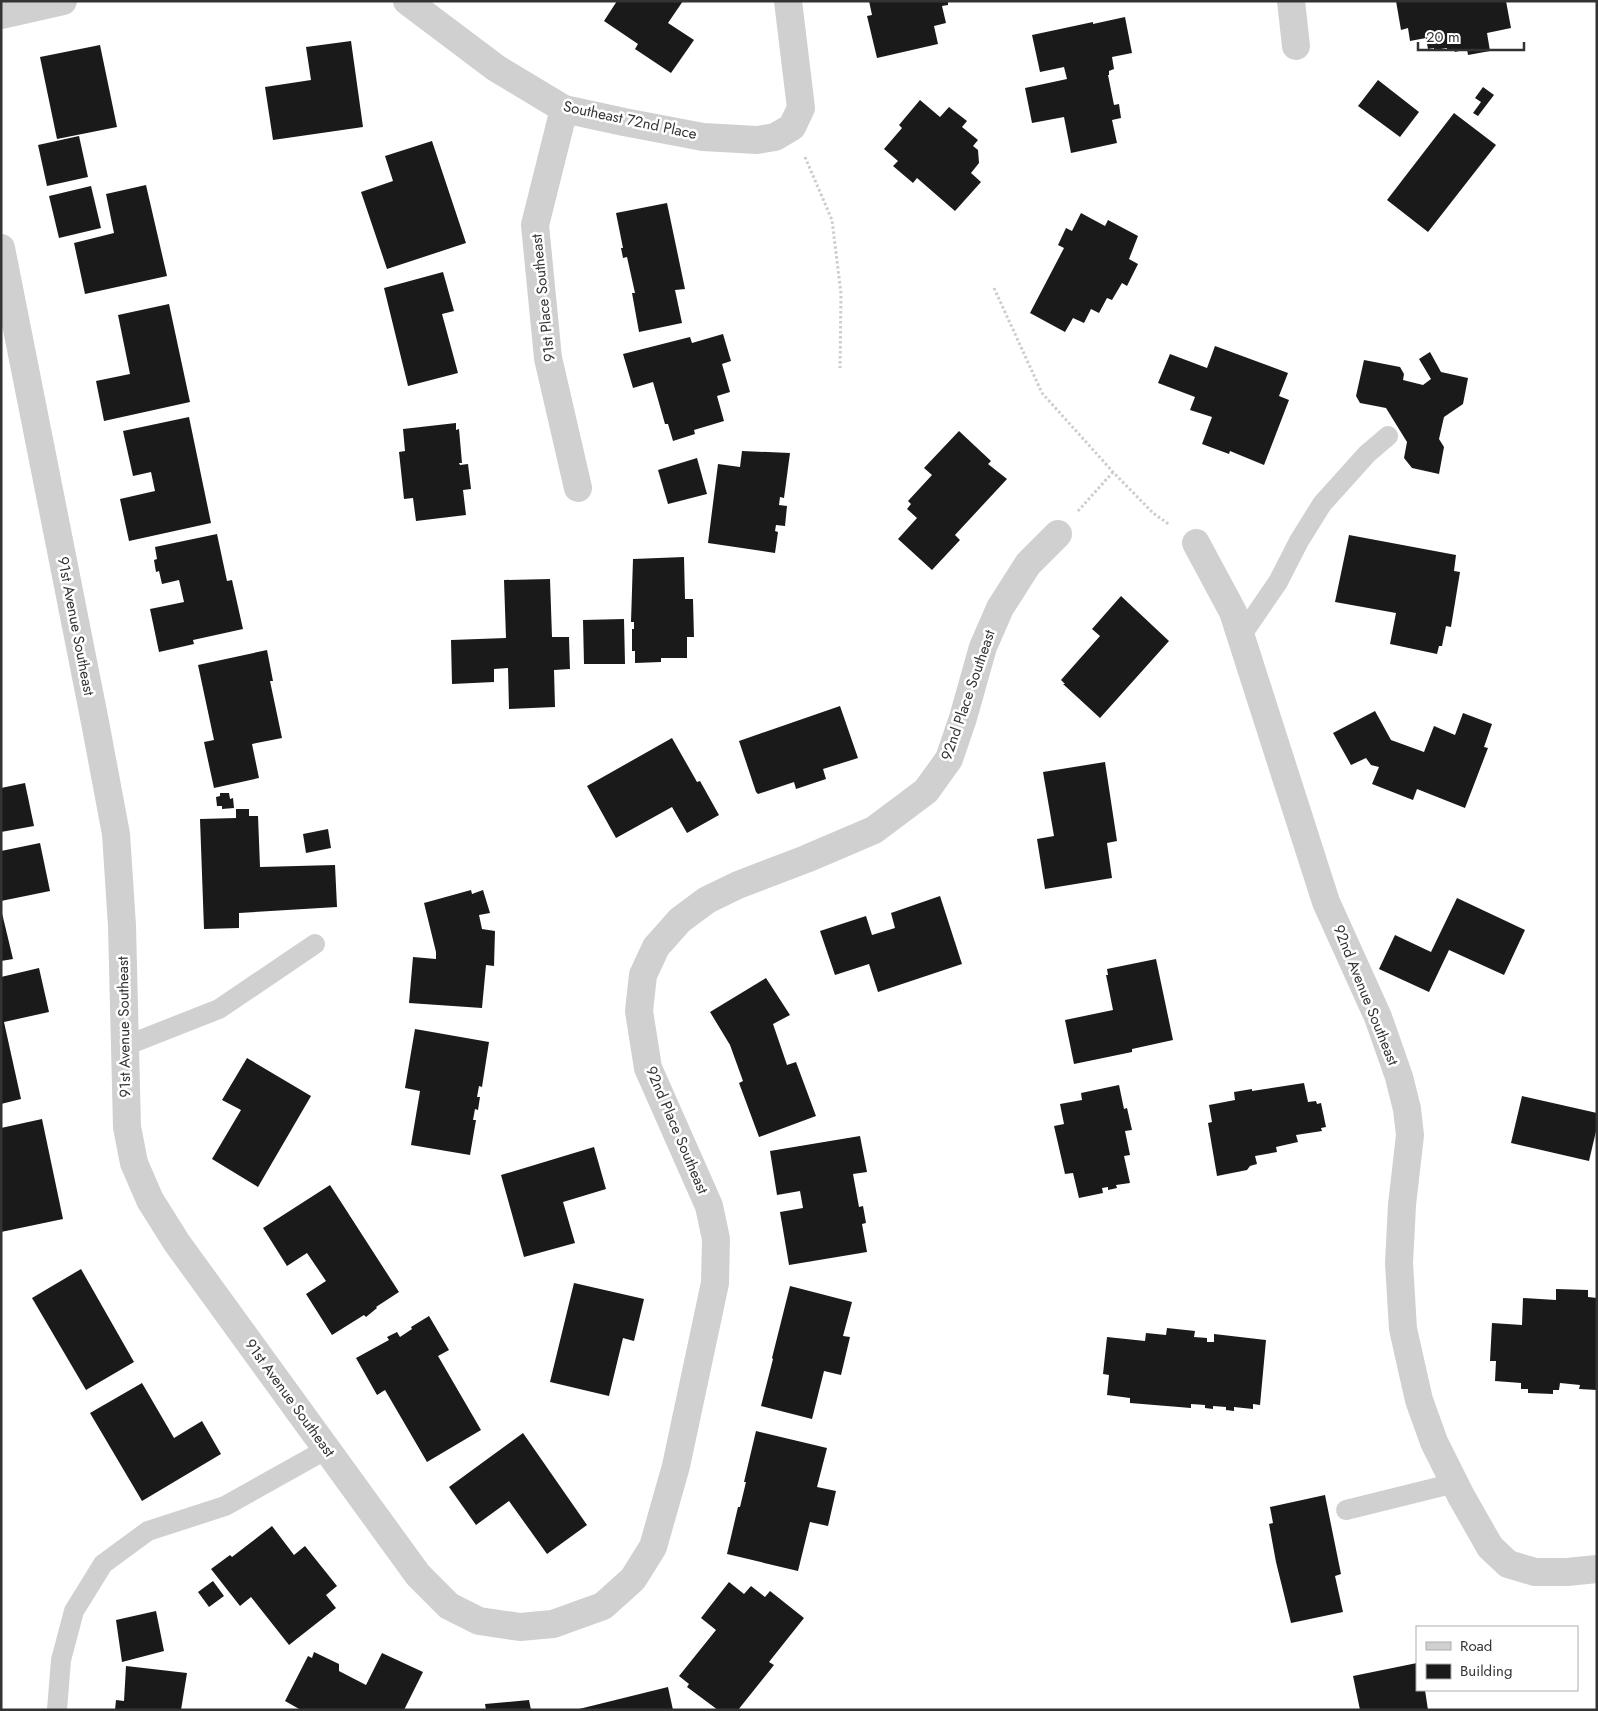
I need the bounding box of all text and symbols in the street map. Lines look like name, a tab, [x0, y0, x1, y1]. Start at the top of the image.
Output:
scale bar	[1418, 20, 1524, 52]
text: 20 m	[1426, 26, 1460, 48]
street label: Southeast 72nd Place	[561, 95, 699, 145]
street label: 91st Place Southeast	[525, 233, 561, 363]
street label: 91st Avenue Southeast	[52, 555, 100, 698]
street label: 92nd Place Southeast	[935, 626, 1001, 763]
street label: 92nd Avenue Southeast	[1328, 921, 1404, 1069]
street label: 91st Avenue Southeast	[112, 956, 136, 1098]
street label: 92nd Place Southeast	[640, 1063, 714, 1198]
street label: 91st Avenue Southeast	[240, 1334, 341, 1462]
legend	[1416, 1626, 1578, 1691]
text: Road	[1460, 1635, 1492, 1657]
text: Building	[1460, 1660, 1512, 1682]

